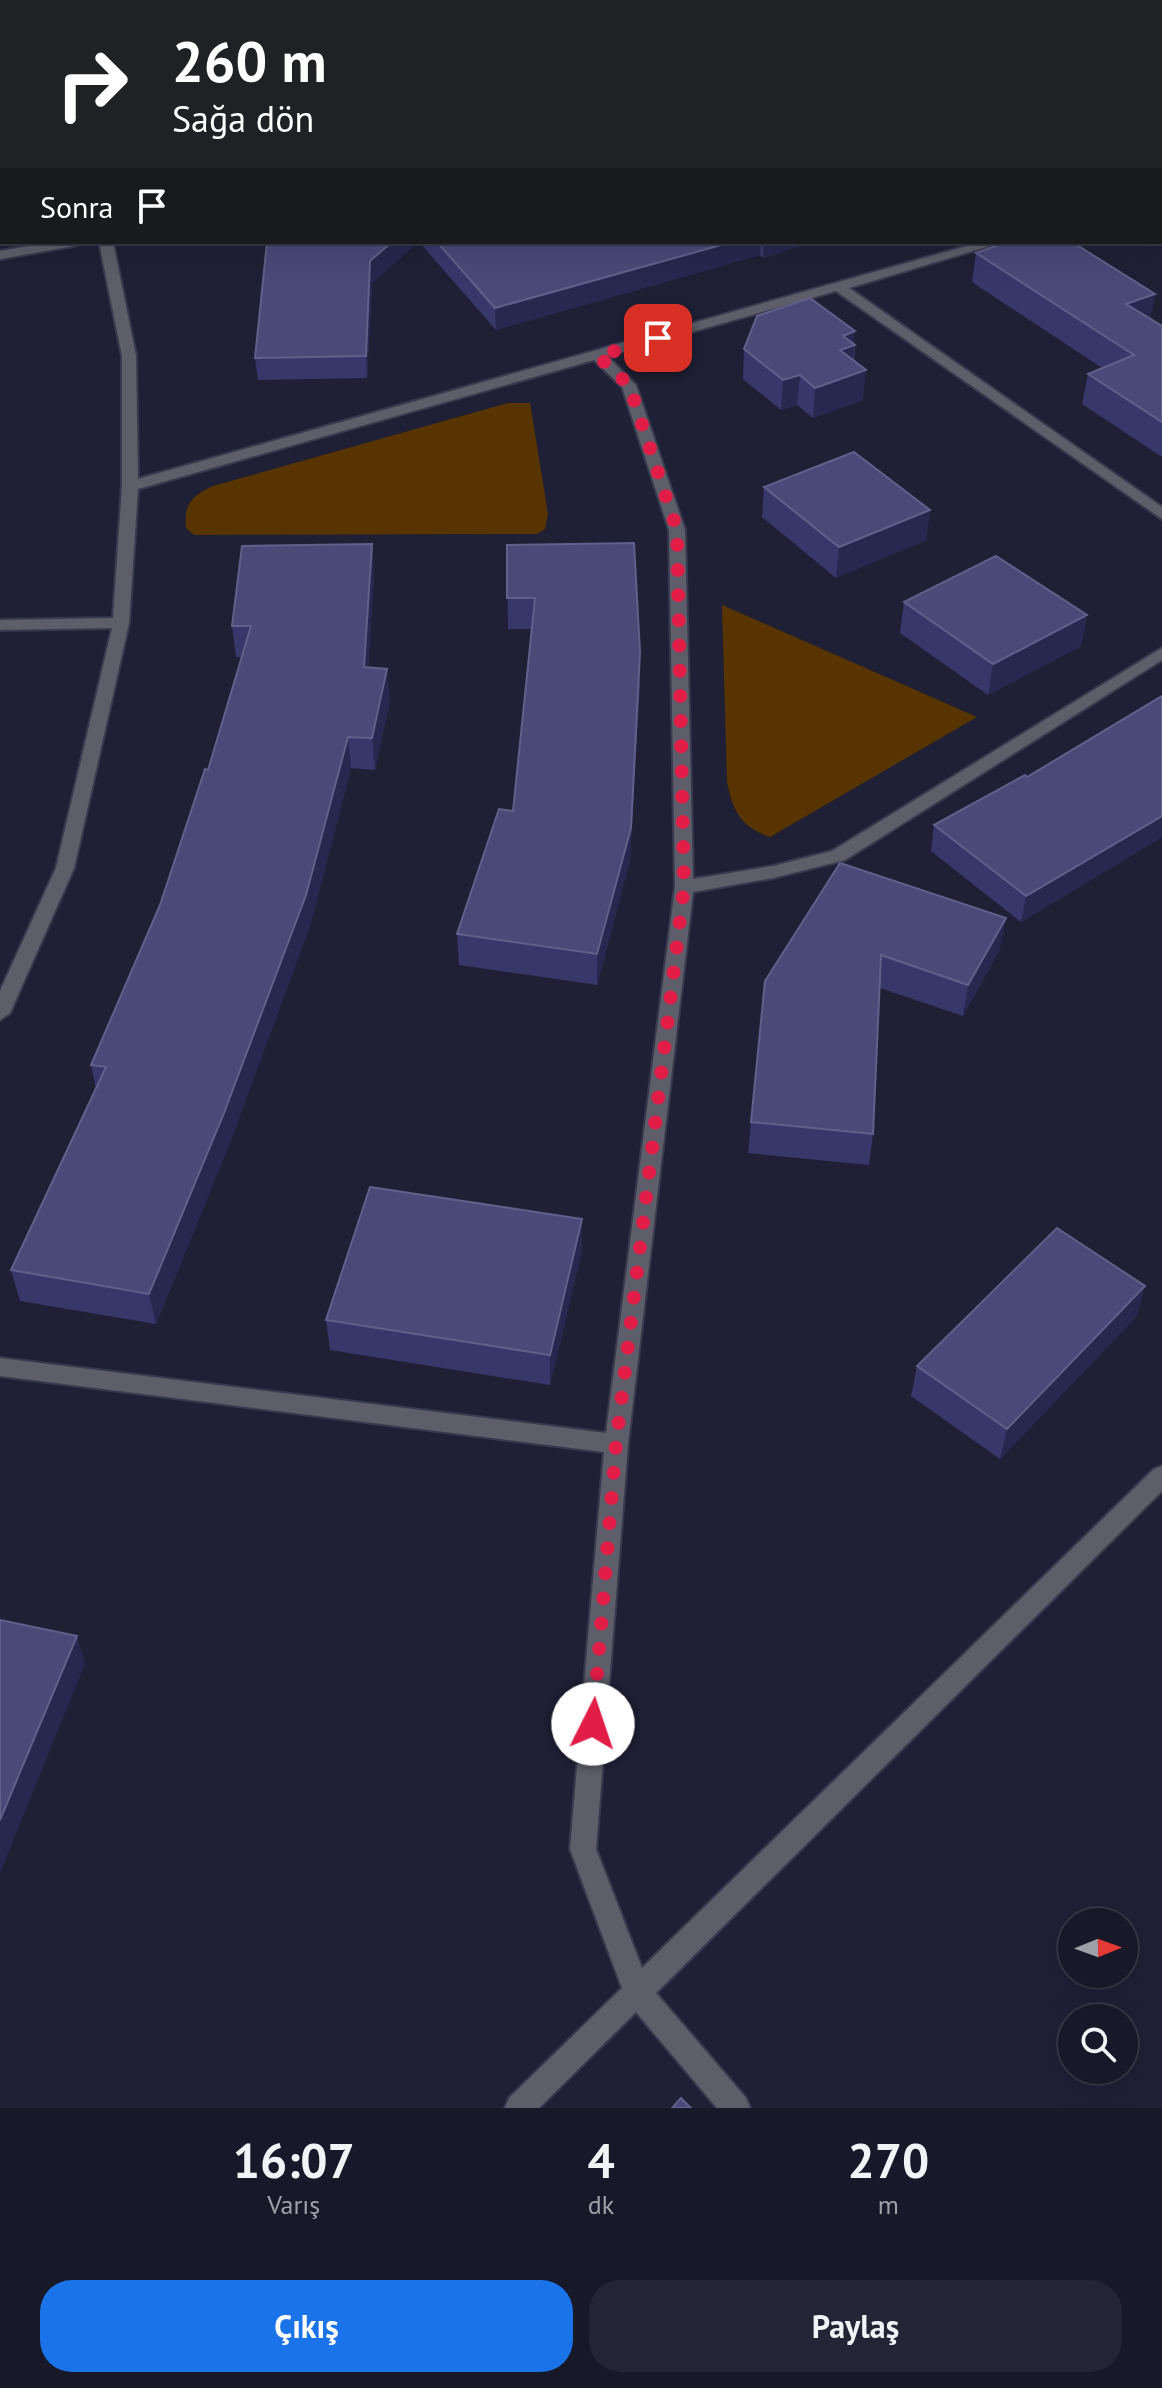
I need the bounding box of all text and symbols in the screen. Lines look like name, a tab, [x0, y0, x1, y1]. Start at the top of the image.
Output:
text: 260 m	[172, 25, 327, 97]
icon: right	[40, 32, 144, 136]
text: Sağa dön	[172, 95, 314, 142]
icon: arrive	[130, 184, 174, 228]
text: Sonra	[40, 187, 114, 226]
pin	[624, 304, 692, 372]
icon: arrive	[636, 316, 680, 360]
position arrow	[551, 1682, 635, 1766]
north arrow	[1058, 1908, 1138, 1988]
map controls	[1058, 1908, 1138, 2084]
button: search	[1058, 2004, 1138, 2084]
text: 16:07	[233, 2129, 355, 2191]
text: 4	[587, 2129, 615, 2191]
text: 270	[847, 2129, 929, 2191]
text: Varış	[267, 2188, 320, 2221]
text: dk	[588, 2188, 614, 2221]
text: m	[878, 2188, 899, 2221]
button: Çıkış	[40, 2280, 573, 2372]
button: Paylaş	[589, 2280, 1122, 2372]

